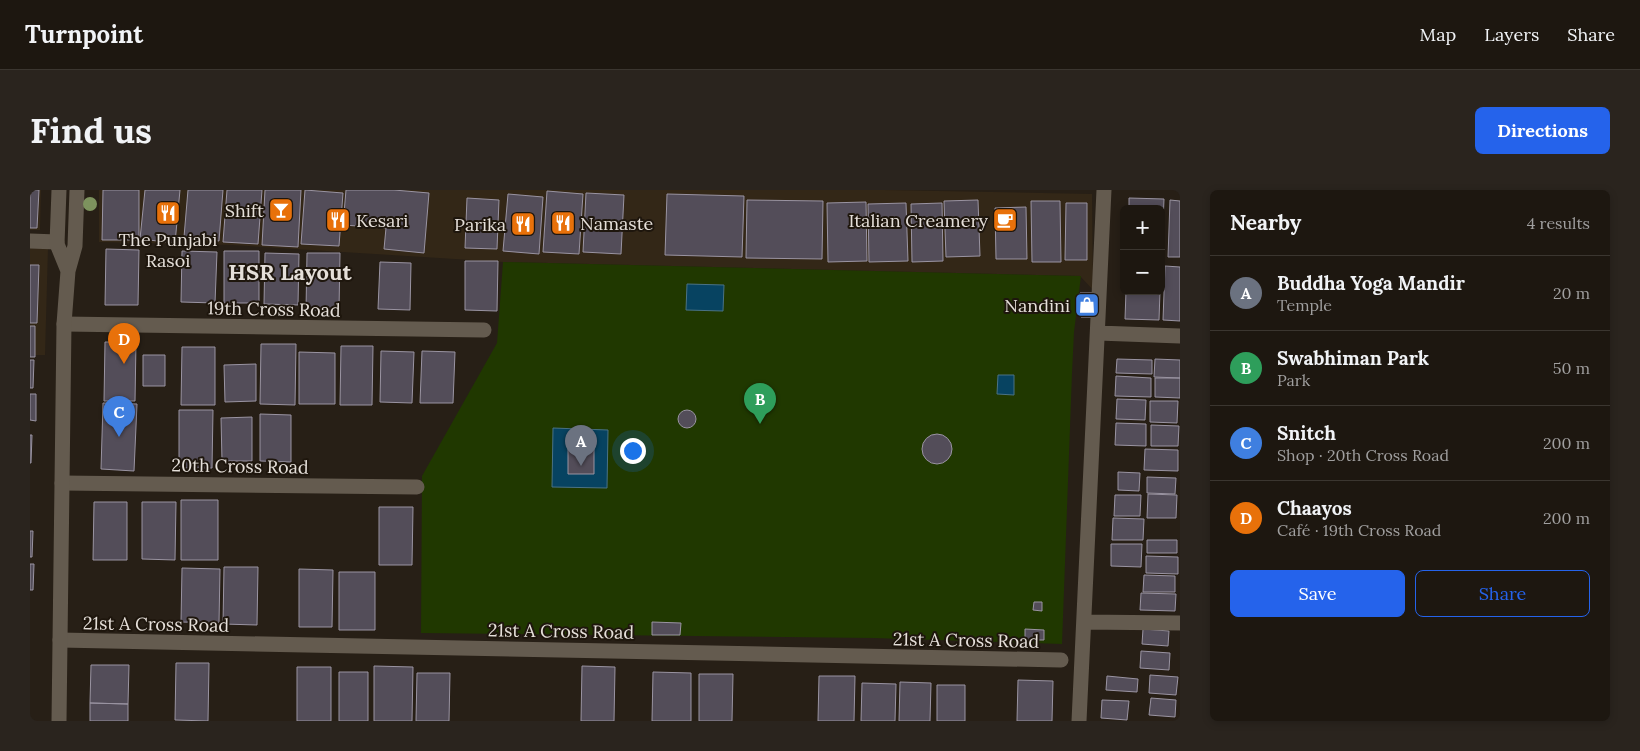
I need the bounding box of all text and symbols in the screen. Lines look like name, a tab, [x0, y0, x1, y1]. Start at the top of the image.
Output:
text: Turnpoint	[25, 19, 143, 50]
text: Map	[1420, 23, 1456, 46]
text: Layers	[1484, 23, 1539, 46]
text: Share	[1567, 23, 1615, 46]
button: Directions	[1475, 107, 1610, 154]
text: Find us	[30, 108, 152, 153]
bar icon: Shift	[268, 197, 294, 223]
place label: Shift	[225, 199, 264, 222]
restaurant icon: The Punjabi Rasoi	[155, 200, 181, 226]
map controls	[1120, 205, 1165, 295]
button: +	[1120, 205, 1165, 250]
restaurant icon: Kesari	[325, 207, 351, 233]
cafe icon: Italian Creamery	[992, 207, 1018, 233]
place label: Kesari	[356, 209, 408, 232]
place label: Italian Creamery	[848, 209, 988, 232]
text: Nearby	[1230, 209, 1301, 236]
restaurant icon: Namaste	[550, 210, 576, 236]
restaurant icon: Parika	[510, 211, 536, 237]
place label: Namaste	[580, 212, 654, 235]
place label: Parika	[454, 213, 506, 236]
text: 4 results	[1527, 213, 1590, 233]
place label: The Punjabi Rasoi	[119, 228, 217, 272]
button: −	[1120, 250, 1165, 295]
district label: HSR Layout	[228, 258, 353, 286]
text: Buddha Yoga Mandir	[1277, 271, 1465, 295]
text: A	[1241, 283, 1251, 303]
text: 20 m	[1553, 283, 1590, 303]
shop icon: Nandini	[1074, 292, 1100, 318]
place label: Nandini	[1004, 294, 1070, 317]
text: Temple	[1277, 295, 1332, 315]
street label: 19th Cross Road	[207, 296, 341, 322]
pin: D	[108, 323, 140, 364]
text: Swabhiman Park	[1277, 346, 1429, 370]
text: B	[1241, 358, 1251, 378]
text: 50 m	[1553, 358, 1590, 378]
text: Park	[1277, 370, 1310, 390]
pin: B	[744, 383, 776, 424]
pin: C	[103, 396, 135, 437]
text: Snitch	[1277, 421, 1336, 445]
pin: A	[565, 425, 597, 466]
text: C	[1240, 433, 1252, 453]
text: 200 m	[1543, 433, 1590, 453]
your location	[620, 438, 646, 464]
text: Shop · 20th Cross Road	[1277, 445, 1449, 465]
street label: 20th Cross Road	[171, 453, 309, 479]
text: Chaayos	[1277, 496, 1352, 520]
text: D	[1240, 508, 1252, 528]
text: 200 m	[1543, 508, 1590, 528]
text: Café · 19th Cross Road	[1277, 520, 1441, 540]
button: Save	[1230, 570, 1405, 617]
button: Share	[1415, 570, 1590, 617]
street label: 21st A Cross Road	[83, 611, 230, 637]
street label: 21st A Cross Road	[488, 618, 635, 644]
street label: 21st A Cross Road	[893, 627, 1040, 653]

